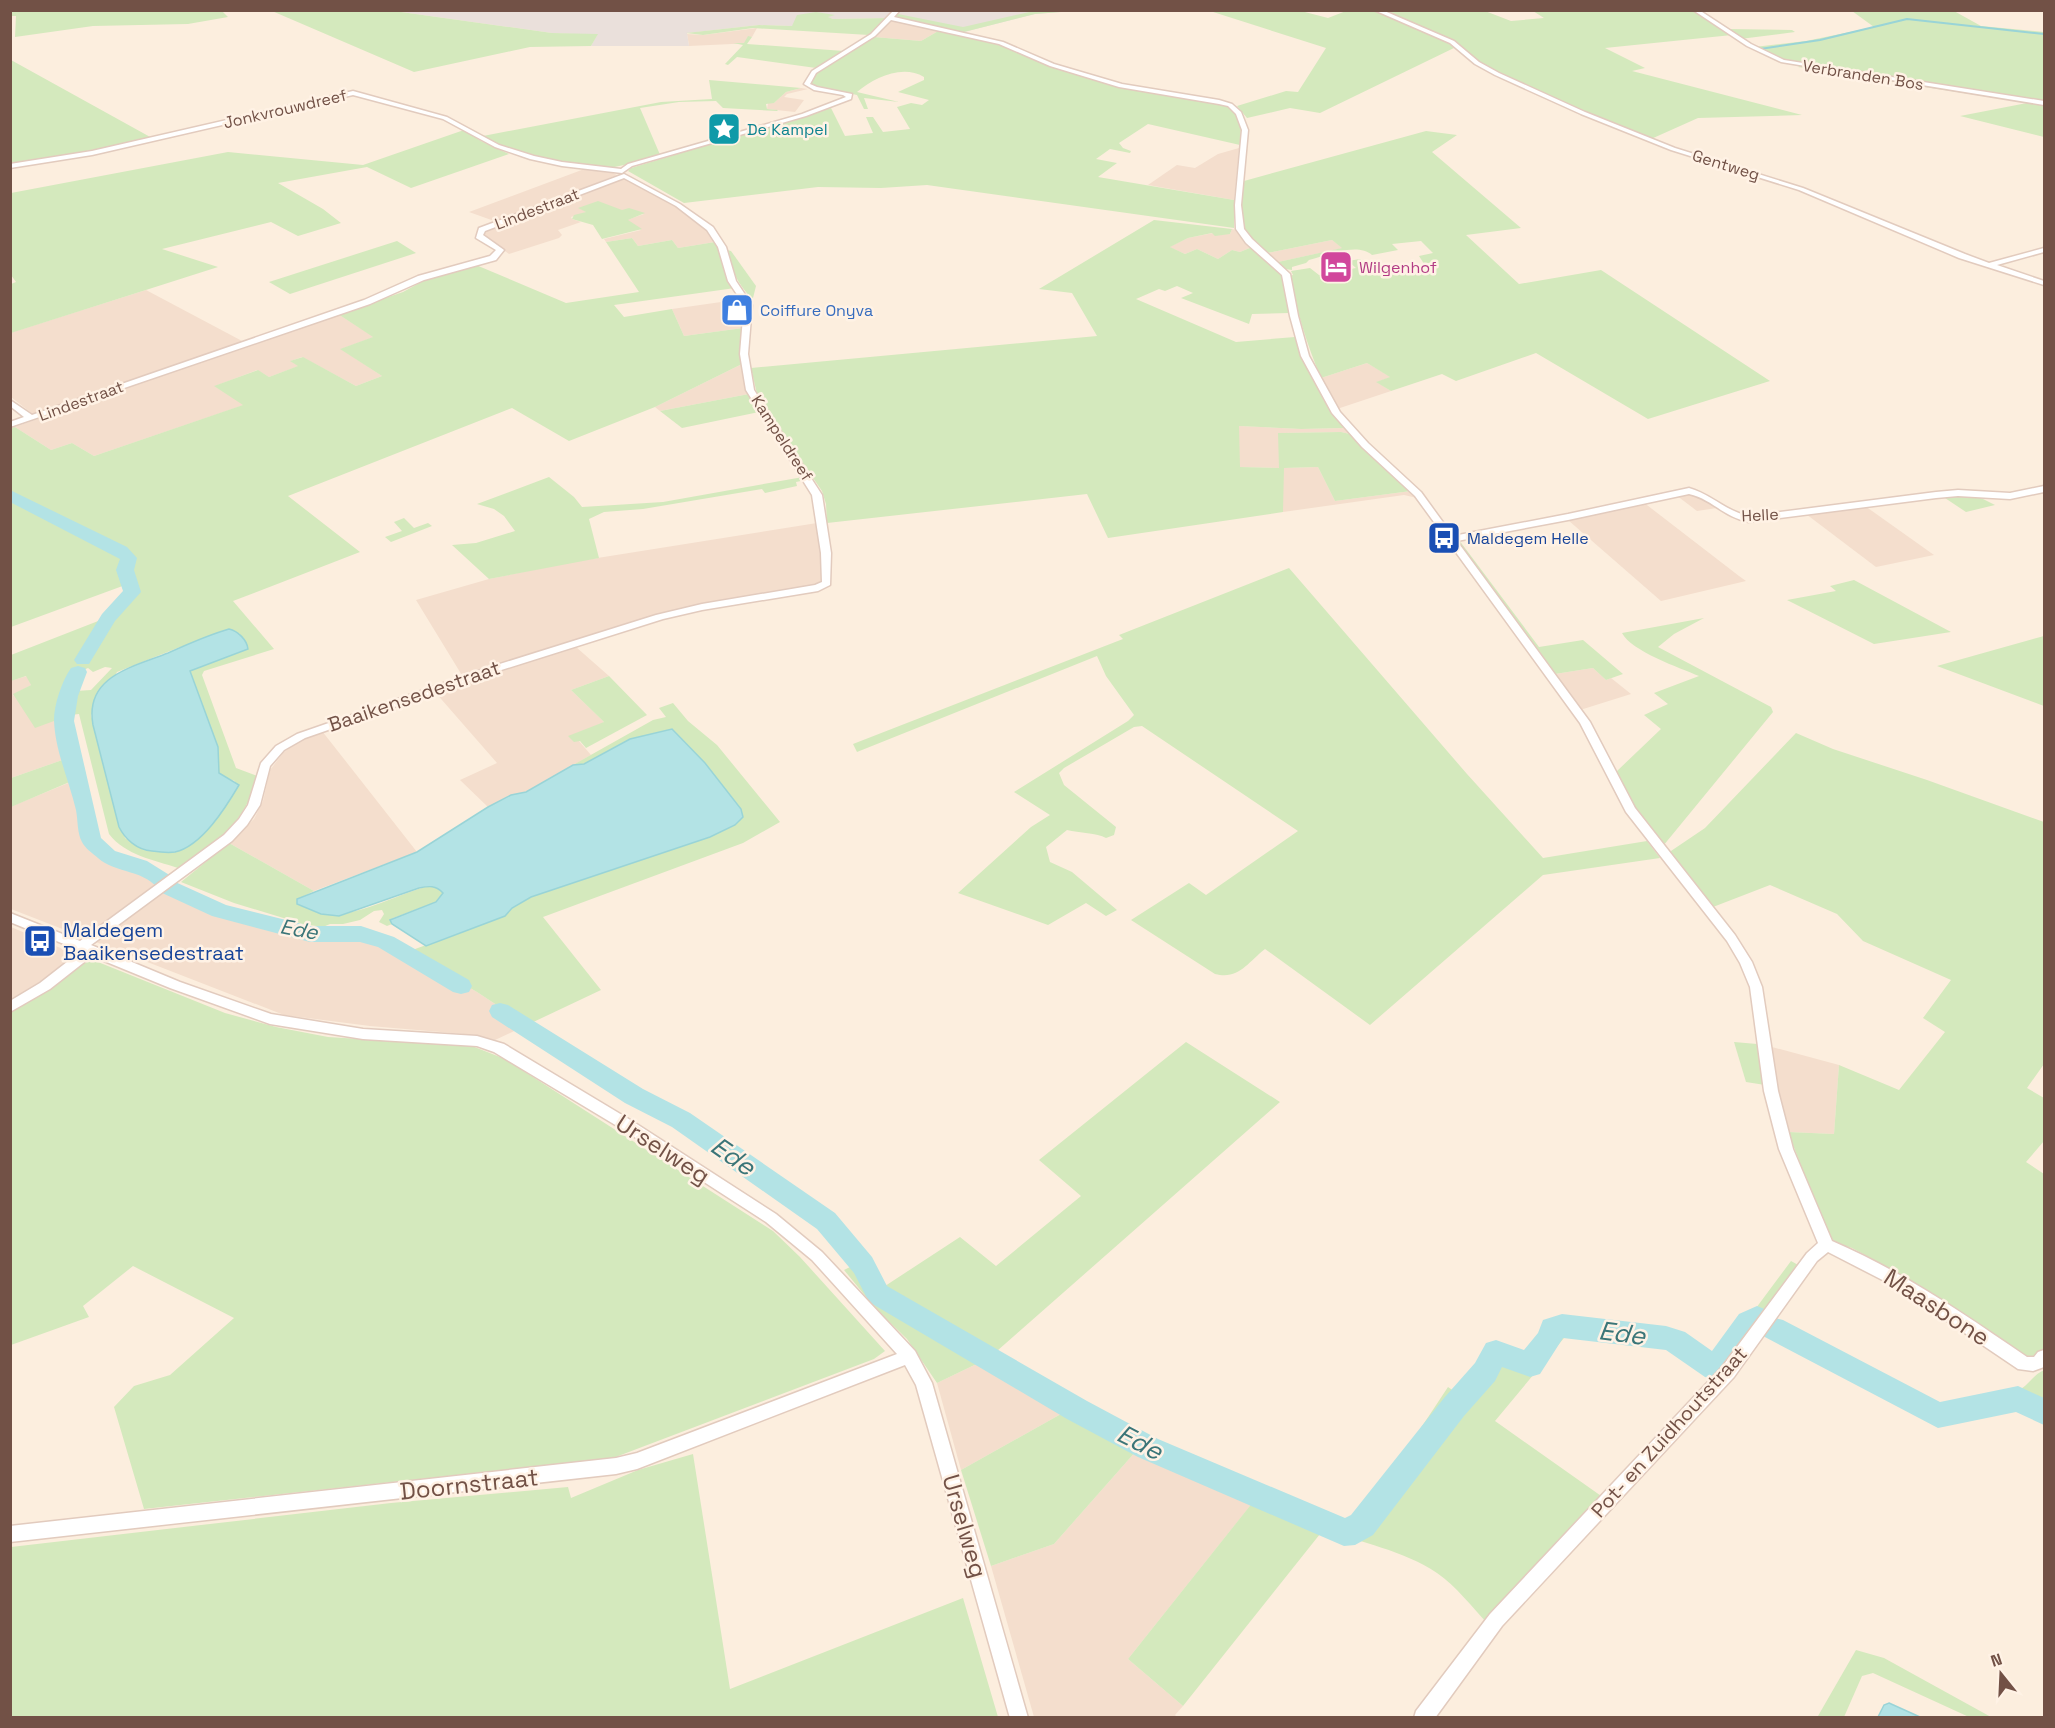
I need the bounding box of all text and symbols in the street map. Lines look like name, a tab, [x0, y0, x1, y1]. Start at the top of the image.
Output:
street label: Verbranden Bos	[1801, 55, 1925, 95]
street label: Jonkvrouwdreef	[221, 85, 349, 133]
place icon: De Kampel	[706, 111, 742, 147]
place label: De Kampel	[747, 119, 828, 140]
street label: Gentweg	[1690, 145, 1762, 185]
street label: Lindestraat	[492, 183, 582, 235]
hotel icon: Wilgenhof	[1318, 249, 1354, 285]
place label: Wilgenhof	[1359, 257, 1437, 278]
shop icon: Coiffure Onyva	[719, 292, 755, 328]
place label: Coiffure Onyva	[760, 300, 873, 321]
street label: Lindestraat	[36, 376, 126, 426]
street label: Kampeldreef	[746, 391, 818, 485]
street label: Helle	[1741, 504, 1779, 526]
bus stop icon: Maldegem Helle	[1426, 520, 1462, 556]
place label: Maldegem Helle	[1467, 528, 1589, 549]
street label: Baaikensedestraat	[324, 654, 504, 738]
water label: Ede	[278, 912, 321, 946]
place label: Maldegem Baaikensedestraat	[63, 917, 244, 966]
bus stop icon: Maldegem Baaikensedestraat	[22, 923, 58, 959]
street label: Urselweg	[610, 1107, 716, 1191]
water label: Ede	[704, 1129, 763, 1184]
street label: Maasbone	[1878, 1261, 1996, 1353]
water label: Ede	[1597, 1313, 1649, 1353]
street label: Pot- en Zuidhoutstraat	[1585, 1341, 1753, 1523]
water label: Ede	[1111, 1416, 1170, 1468]
street label: Doornstraat	[398, 1461, 540, 1507]
street label: Urselweg	[935, 1471, 995, 1581]
north arrow	[1971, 1644, 2031, 1704]
text: N	[1988, 1649, 2005, 1672]

